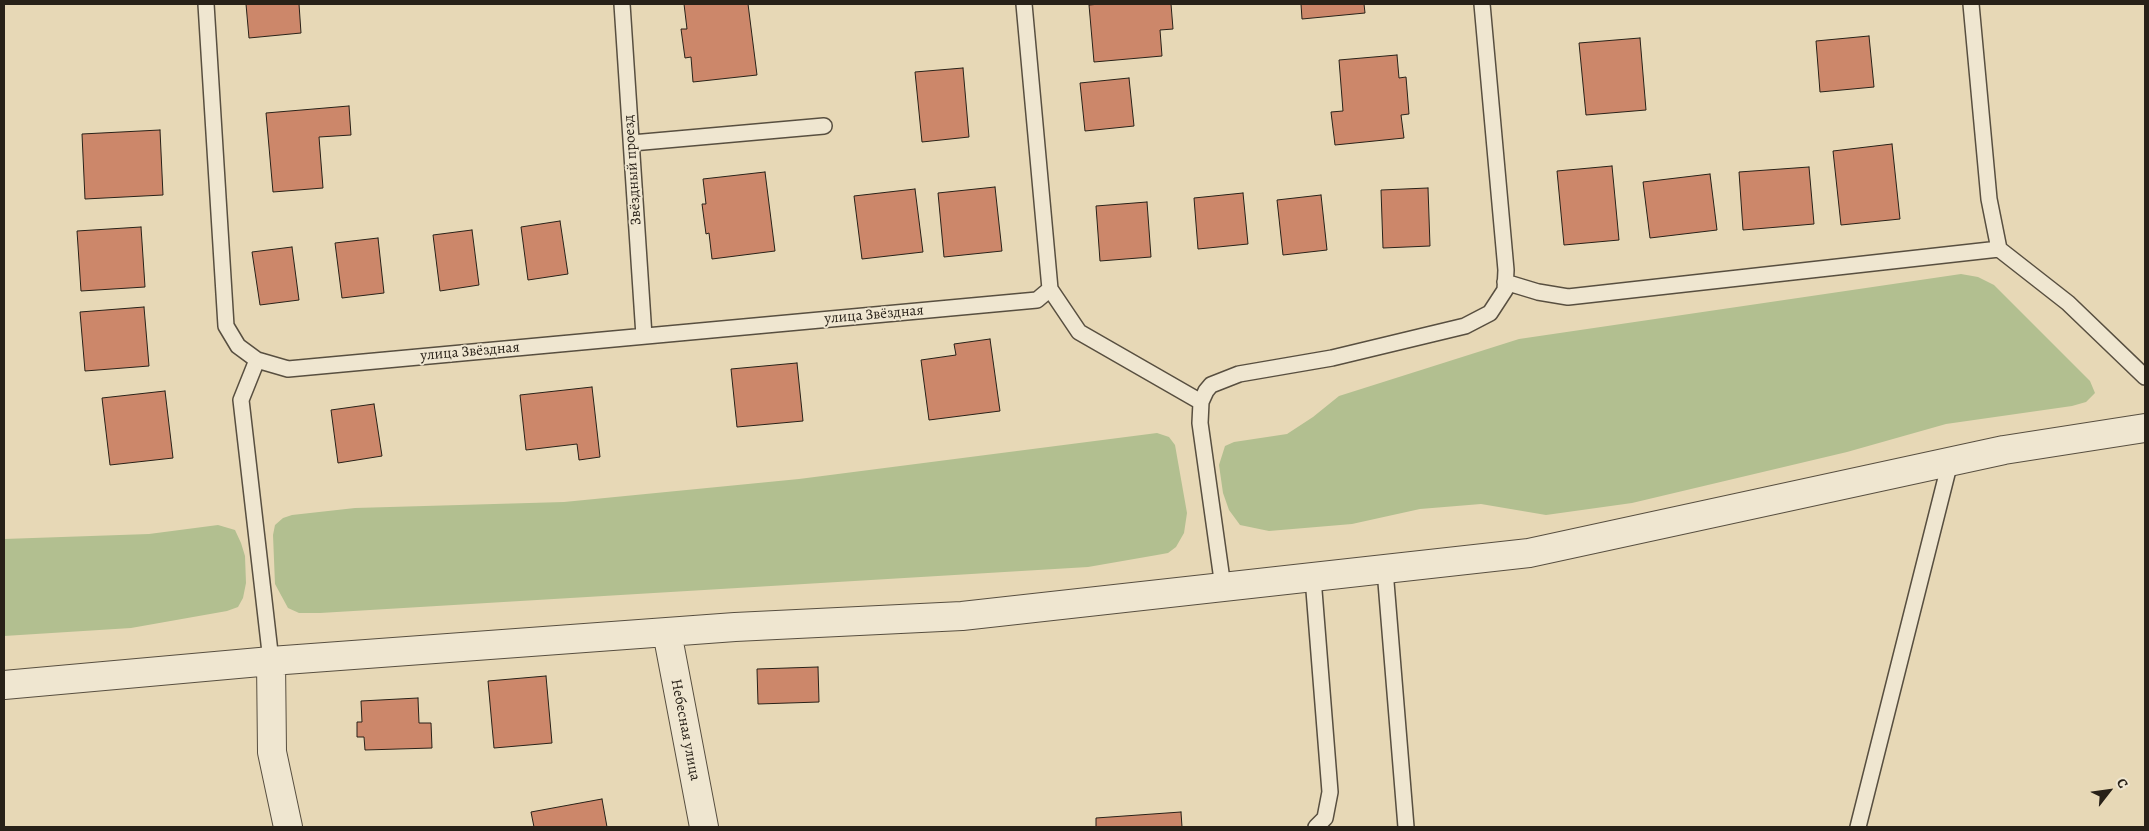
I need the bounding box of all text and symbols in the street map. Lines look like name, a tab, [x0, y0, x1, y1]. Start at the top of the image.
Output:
street label: Звёздный проезд	[620, 114, 646, 226]
street label: улица Звёздная	[824, 302, 924, 328]
street label: улица Звёздная	[420, 339, 520, 365]
street label: Небесная улица	[666, 678, 704, 782]
north arrow	[2084, 766, 2134, 816]
text: С	[2112, 775, 2133, 792]

